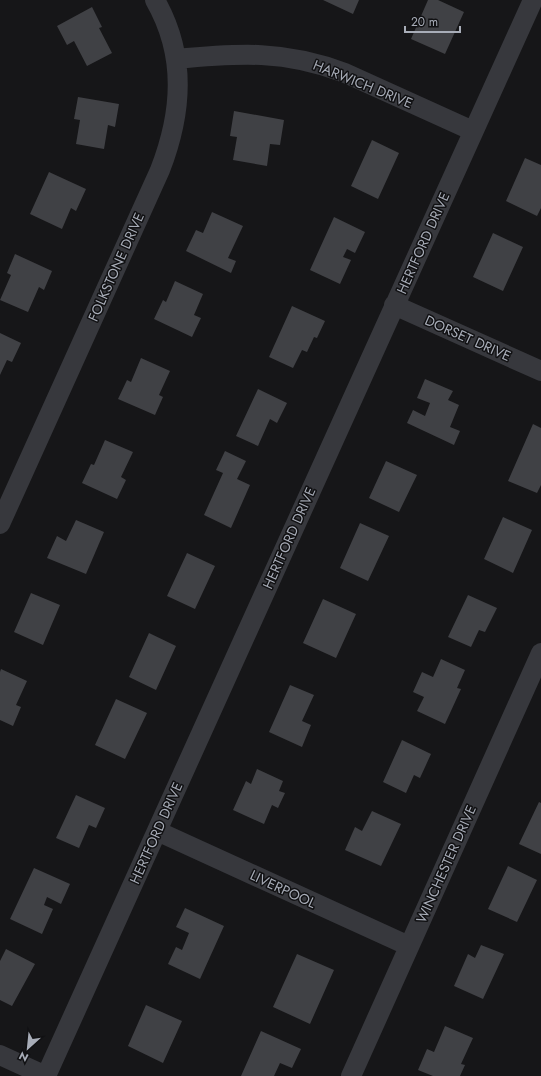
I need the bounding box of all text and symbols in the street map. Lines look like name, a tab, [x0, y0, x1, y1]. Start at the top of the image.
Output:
scale bar	[405, 8, 460, 34]
text: 20 m	[411, 13, 438, 31]
street label: HARWICH DRIVE	[310, 55, 416, 113]
street label: HERTFORD DRIVE	[392, 189, 454, 297]
street label: FOLKSTONE DRIVE	[83, 209, 149, 325]
street label: DORSET DRIVE	[422, 310, 514, 366]
street label: HERTFORD DRIVE	[258, 484, 320, 592]
street label: HERTFORD DRIVE	[125, 779, 187, 887]
street label: WINCHESTER DRIVE	[411, 802, 481, 926]
street label: LIVERPOOL	[247, 865, 320, 913]
north arrow	[8, 1028, 48, 1068]
text: N	[16, 1048, 31, 1066]

